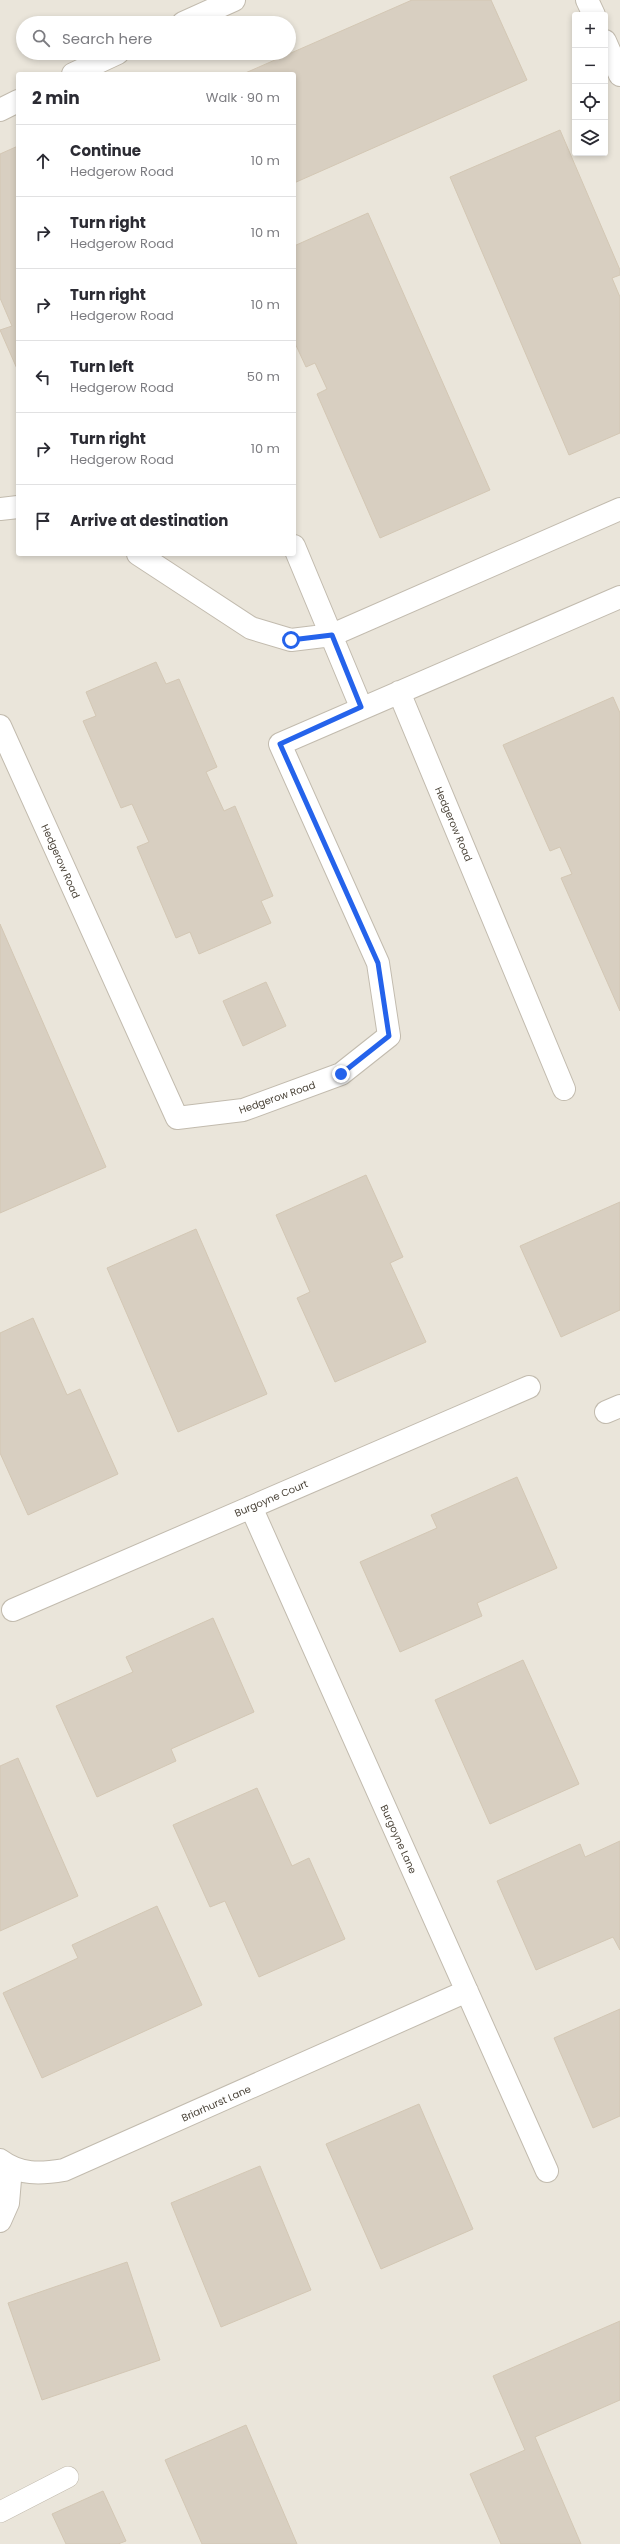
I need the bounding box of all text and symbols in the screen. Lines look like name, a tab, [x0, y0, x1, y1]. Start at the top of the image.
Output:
map controls	[572, 12, 608, 156]
button: +	[572, 12, 608, 48]
search box	[16, 16, 296, 60]
icon: search	[30, 27, 52, 49]
text: Search here	[62, 28, 152, 49]
button: −	[572, 48, 608, 84]
button: locate	[572, 84, 608, 120]
text: 2 min	[32, 86, 80, 110]
text: Walk · 90 m	[206, 88, 280, 107]
button: layers	[572, 120, 608, 156]
text: Continue	[70, 140, 141, 161]
icon: ahead	[32, 150, 54, 172]
text: 10 m	[251, 151, 280, 170]
text: Hedgerow Road	[70, 162, 174, 181]
text: Turn right	[70, 212, 146, 233]
icon: right	[32, 222, 54, 244]
text: 10 m	[251, 223, 280, 242]
text: Hedgerow Road	[70, 234, 174, 253]
text: Turn right	[70, 284, 146, 305]
icon: right	[32, 294, 54, 316]
text: 10 m	[251, 295, 280, 314]
text: Hedgerow Road	[70, 306, 174, 325]
text: Turn left	[70, 356, 134, 377]
icon: left	[32, 366, 54, 388]
text: 50 m	[247, 367, 280, 386]
text: Hedgerow Road	[70, 378, 174, 397]
text: Turn right	[70, 428, 146, 449]
icon: right	[32, 438, 54, 460]
text: 10 m	[251, 439, 280, 458]
text: Hedgerow Road	[70, 450, 174, 469]
icon: arrive	[32, 510, 54, 532]
text: Arrive at destination	[70, 510, 228, 531]
route start	[282, 631, 300, 649]
street label: Hedgerow Road	[431, 785, 476, 864]
street label: Hedgerow Road	[37, 822, 84, 901]
route end	[332, 1065, 350, 1083]
street label: Hedgerow Road	[237, 1077, 317, 1118]
street label: Burgoyne Court	[232, 1476, 310, 1521]
street label: Burgoyne Lane	[377, 1802, 420, 1876]
street label: Briarhurst Lane	[179, 2081, 253, 2125]

